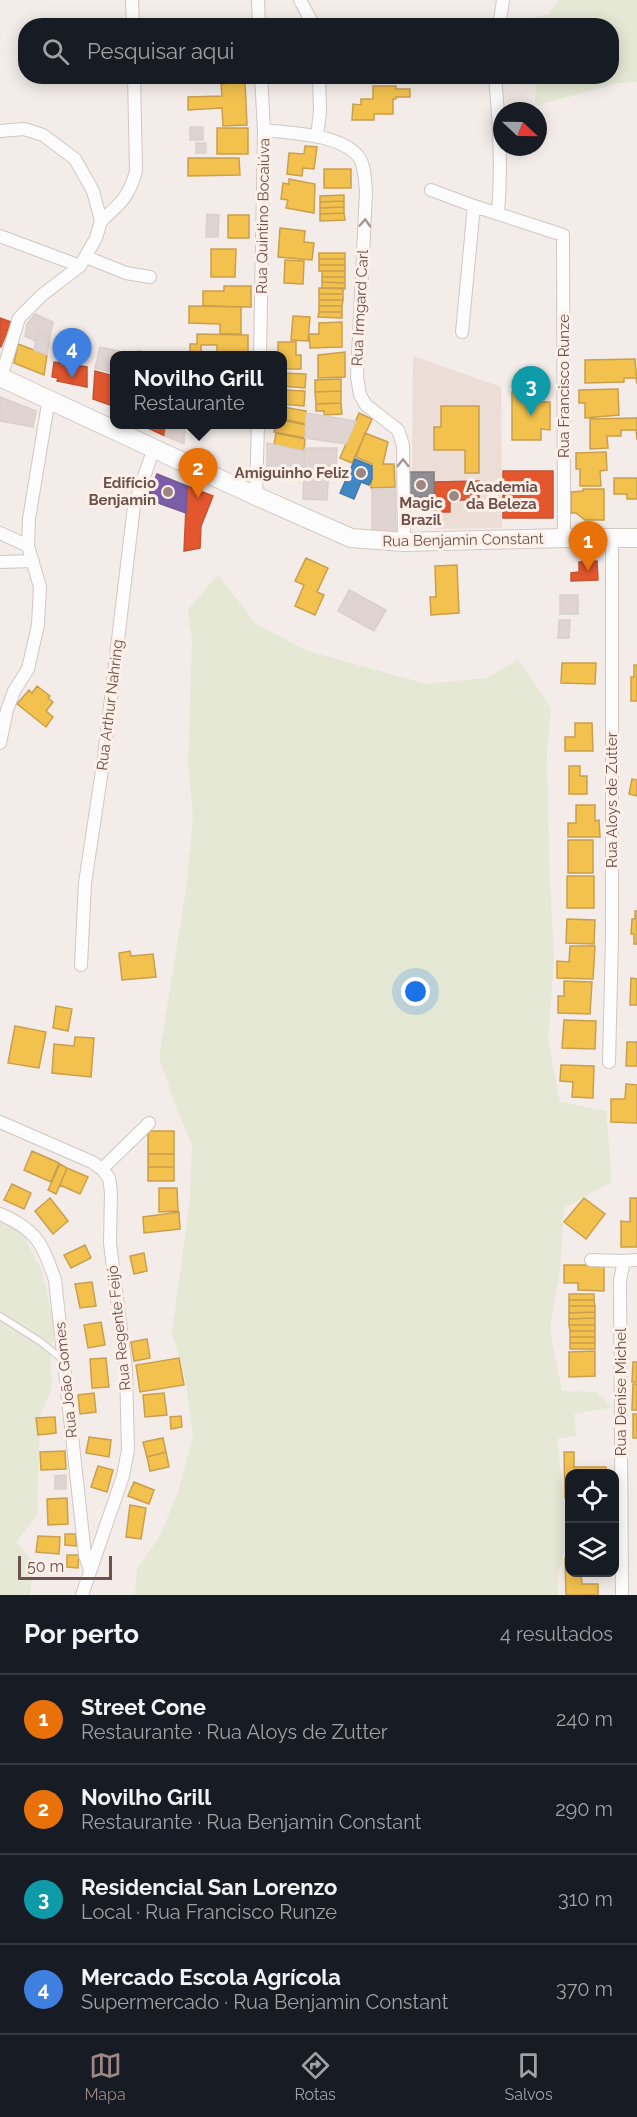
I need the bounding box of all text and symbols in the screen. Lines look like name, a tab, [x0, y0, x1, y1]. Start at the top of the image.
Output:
search box	[18, 18, 619, 84]
icon: search	[39, 35, 72, 68]
text: Pesquisar aqui	[87, 38, 234, 64]
north arrow	[493, 102, 547, 156]
street label: Rua Quintino Bocaiúva	[253, 138, 273, 294]
one-way arrow	[358, 218, 371, 227]
street label: Rua Irmgard Carl	[348, 248, 372, 367]
street label: Rua Francisco Runze	[555, 314, 573, 458]
pin: 4	[52, 328, 92, 378]
popup	[110, 351, 287, 429]
text: Novilho Grill	[133, 365, 264, 391]
pin: 3	[512, 366, 550, 416]
text: Restaurante	[133, 391, 245, 415]
pin: 2	[178, 448, 218, 498]
one-way arrow	[397, 458, 409, 467]
place label: Amiguinho Feliz	[235, 464, 349, 482]
marker: Amiguinho Feliz	[354, 466, 368, 480]
place label: Edifício Benjamin	[88, 474, 156, 509]
marker: Magic Brazil	[414, 478, 428, 492]
place label: Academia da Beleza	[466, 478, 538, 513]
marker: Edifício Benjamin	[161, 485, 175, 499]
marker: Academia da Beleza	[447, 489, 461, 503]
place label: Magic Brazil	[399, 494, 443, 529]
pin: 1	[568, 522, 608, 571]
street label: Rua Benjamin Constant	[382, 530, 544, 550]
street label: Rua Arthur Nahring	[93, 638, 127, 772]
street label: Rua Aloys de Zutter	[603, 731, 621, 868]
your location	[401, 977, 430, 1006]
street label: Rua Regente Feijó	[103, 1264, 135, 1392]
street label: Rua João Gomes	[51, 1321, 81, 1439]
street label: Rua Denise Michel	[612, 1327, 630, 1456]
map controls	[565, 1469, 619, 1577]
button: locate	[565, 1469, 619, 1523]
button: layers	[565, 1523, 619, 1577]
scale bar	[18, 1553, 112, 1580]
text: 50 m	[27, 1557, 64, 1576]
text: Por perto	[24, 1619, 139, 1649]
text: 4 resultados	[500, 1622, 613, 1646]
text: Street Cone	[81, 1694, 206, 1720]
text: 1	[39, 1707, 48, 1731]
text: 240 m	[556, 1707, 613, 1731]
text: Restaurante · Rua Aloys de Zutter	[81, 1720, 388, 1744]
text: Novilho Grill	[81, 1784, 211, 1810]
text: 2	[38, 1797, 49, 1821]
text: 290 m	[555, 1797, 613, 1821]
text: Restaurante · Rua Benjamin Constant	[81, 1810, 422, 1834]
text: Residencial San Lorenzo	[81, 1874, 337, 1900]
text: 3	[38, 1887, 49, 1911]
text: 310 m	[558, 1887, 613, 1911]
text: Local · Rua Francisco Runze	[81, 1900, 337, 1924]
text: Mercado Escola Agrícola	[81, 1964, 341, 1990]
text: 4	[38, 1977, 49, 2001]
text: 370 m	[556, 1977, 613, 2001]
text: Supermercado · Rua Benjamin Constant	[81, 1990, 448, 2014]
tab: Mapa	[84, 2049, 126, 2104]
tab: Rotas	[294, 2049, 336, 2104]
tab: Salvos	[505, 2049, 553, 2104]

